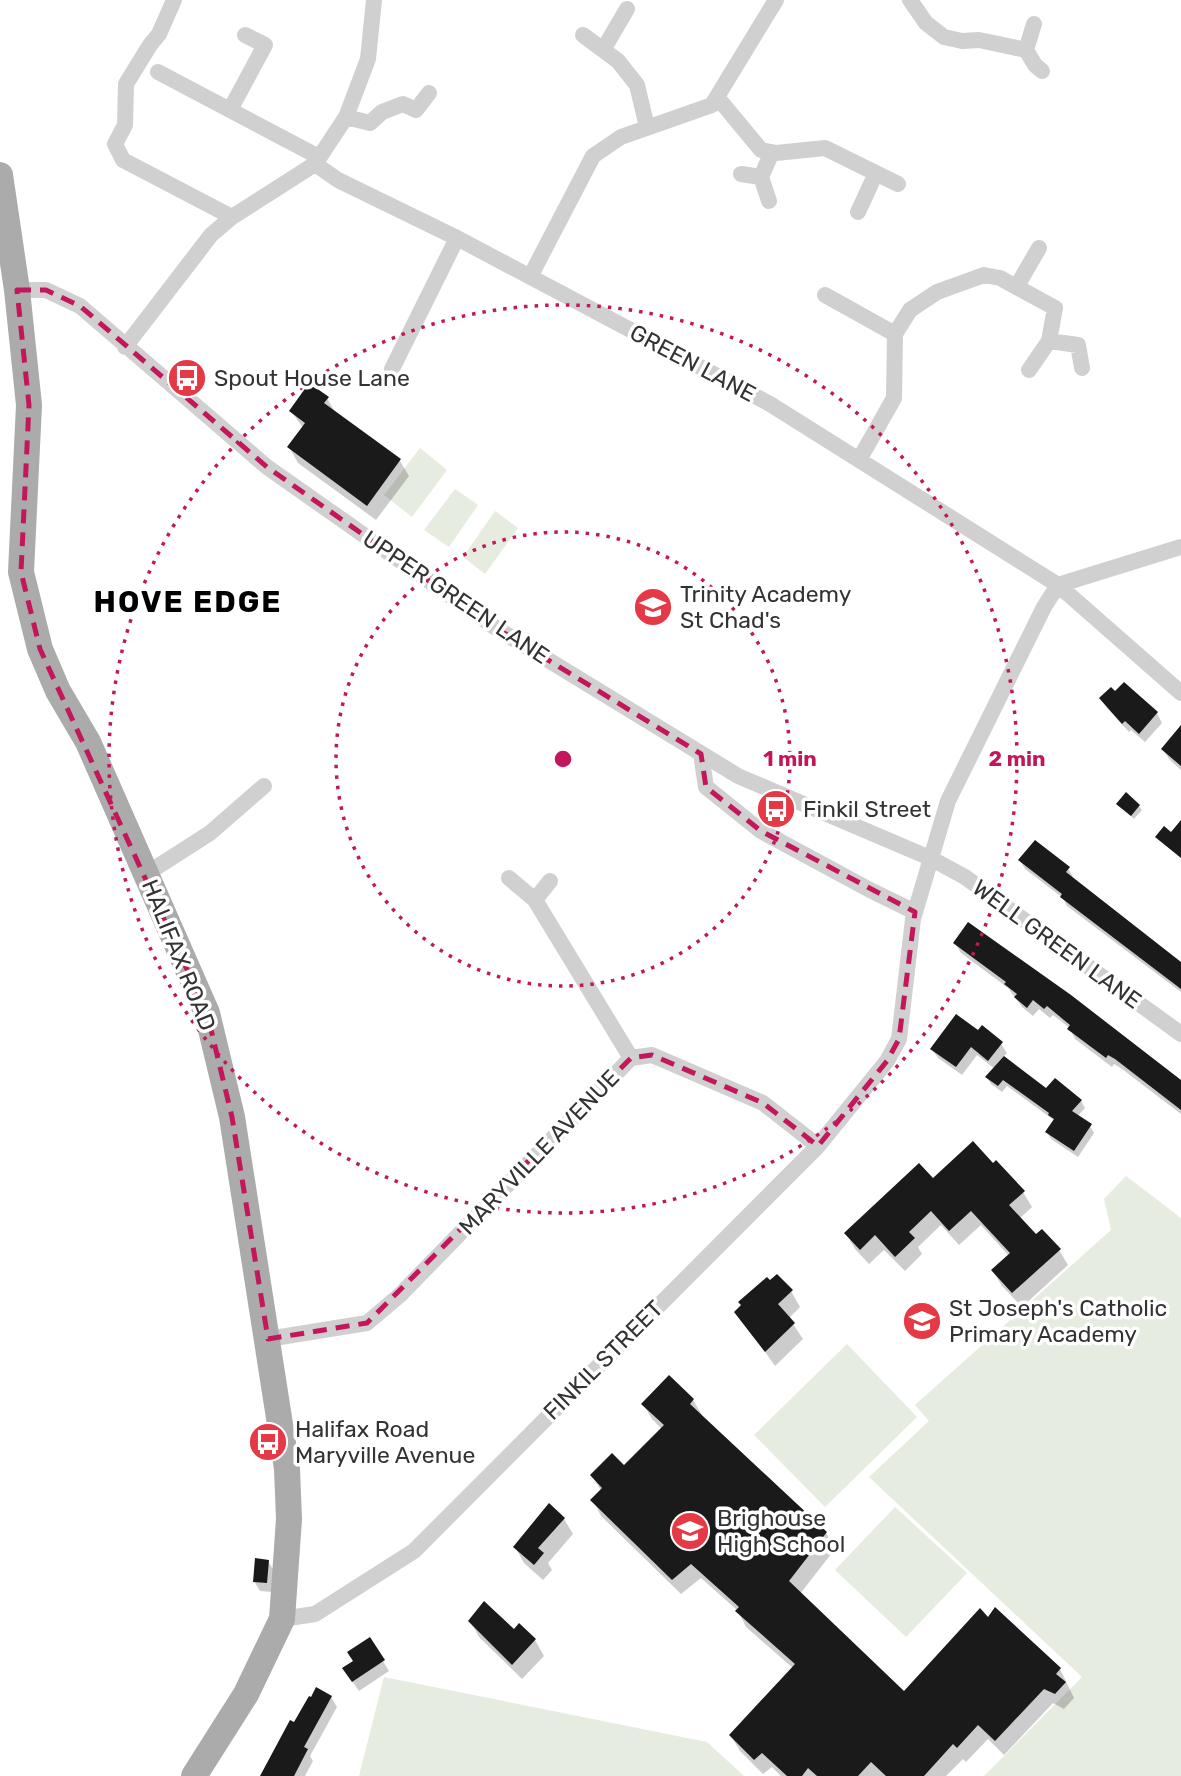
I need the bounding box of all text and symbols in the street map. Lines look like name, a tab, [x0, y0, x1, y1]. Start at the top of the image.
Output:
street label: GREEN LANE	[625, 318, 761, 408]
bus stop icon: Spout House Lane	[166, 357, 208, 399]
place label: Spout House Lane	[214, 364, 410, 392]
street label: UPPER GREEN LANE	[357, 524, 555, 670]
place label: Trinity Academy St Chad's	[680, 580, 852, 634]
district label: HOVE EDGE	[94, 584, 282, 620]
school or university icon: Trinity Academy St Chad's	[632, 586, 674, 628]
text: 1 min	[763, 746, 817, 771]
text: 2 min	[989, 746, 1045, 771]
centre of rings	[551, 747, 575, 771]
bus stop icon: Finkil Street	[755, 788, 797, 830]
place label: Finkil Street	[803, 795, 931, 823]
street label: WELL GREEN LANE	[967, 873, 1147, 1015]
street label: HALIFAX ROAD	[136, 875, 222, 1035]
street label: MARYVILLE AVENUE	[453, 1064, 625, 1240]
street label: FINKIL STREET	[537, 1294, 669, 1426]
place label: St Joseph's Catholic Primary Academy	[949, 1294, 1167, 1348]
school or university icon: St Joseph's Catholic Primary Academy	[901, 1300, 943, 1342]
place label: Halifax Road Maryville Avenue	[295, 1415, 475, 1469]
bus stop icon: Halifax Road Maryville Avenue	[247, 1421, 289, 1463]
place label: Brighouse High School	[717, 1504, 845, 1558]
school or university icon: Brighouse High School	[669, 1510, 711, 1552]

